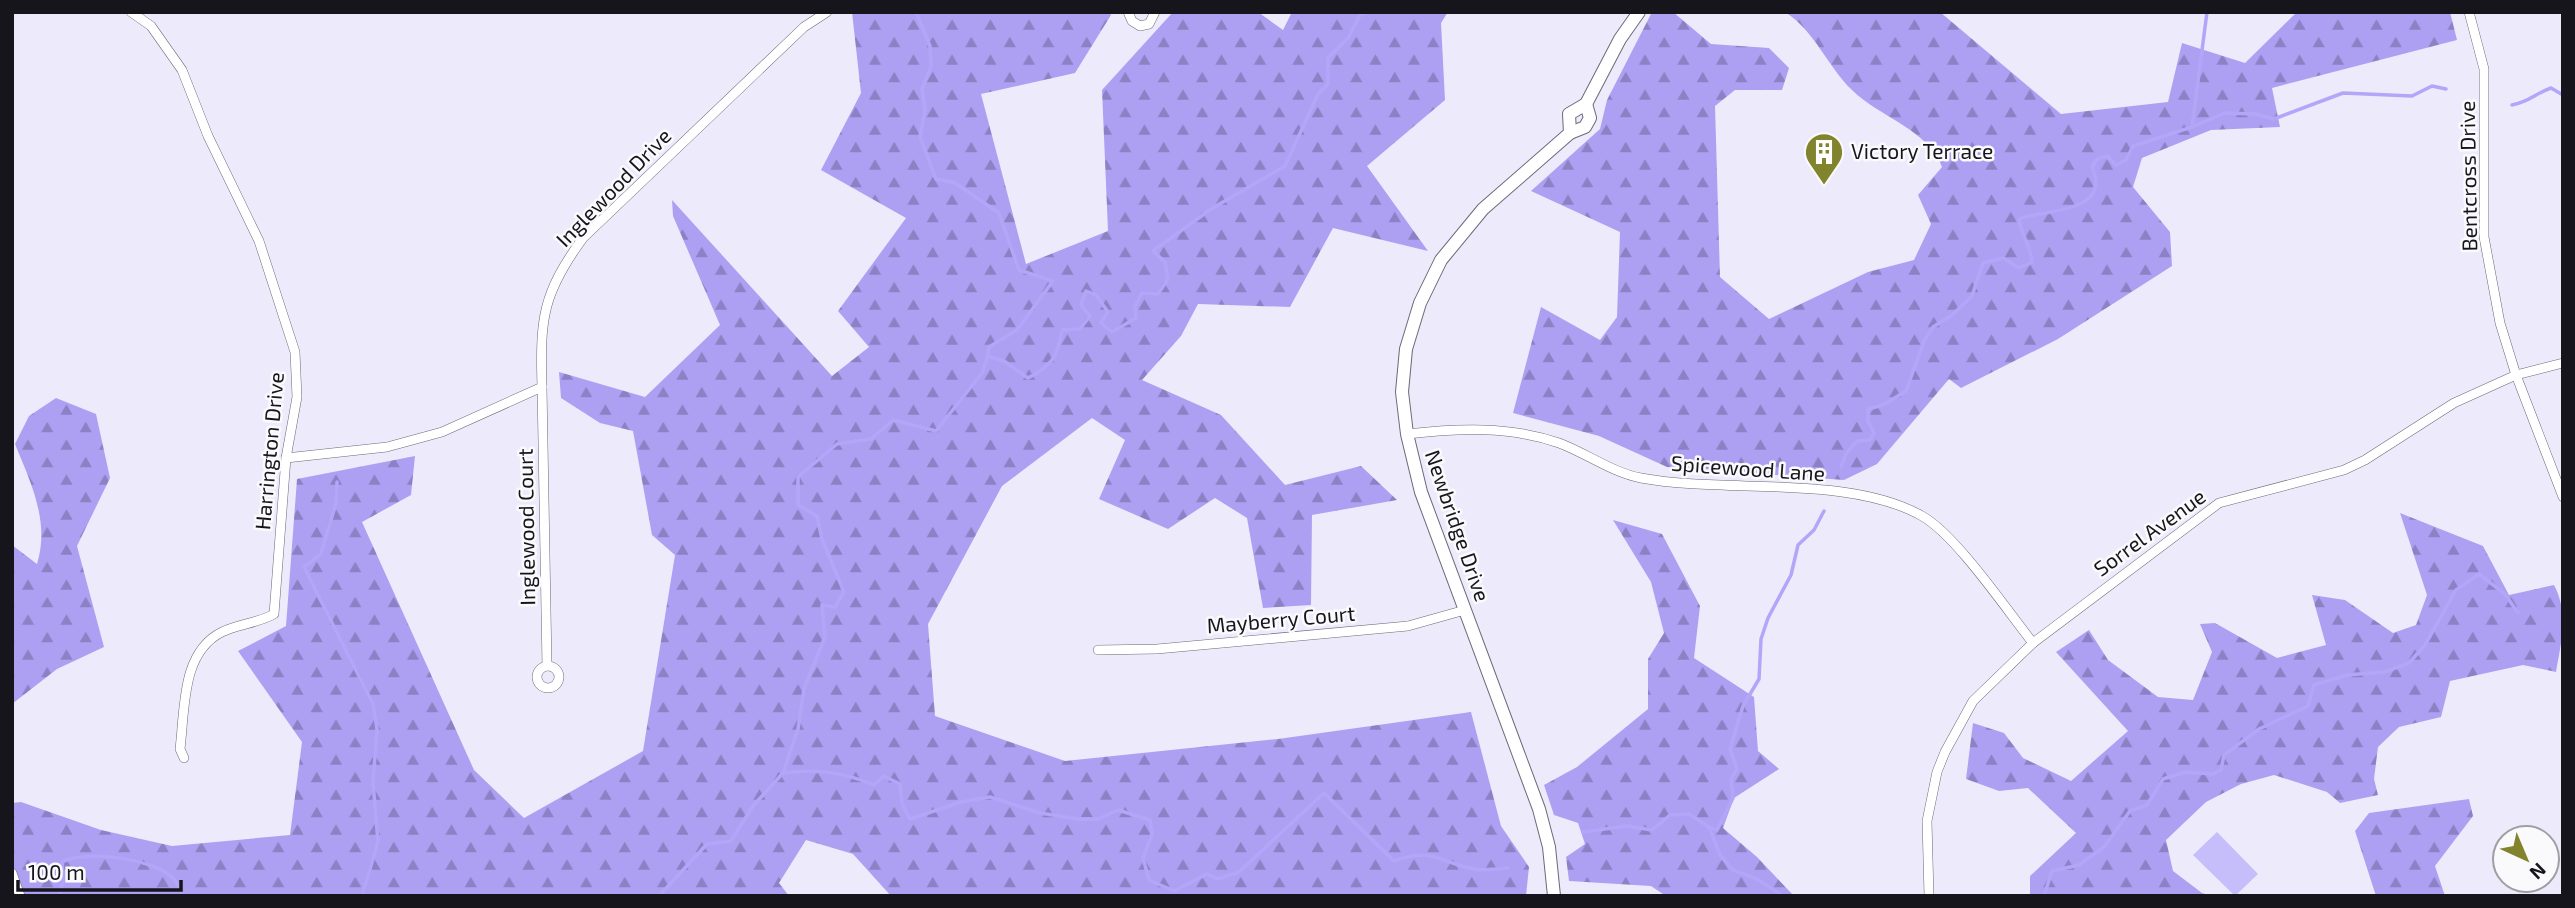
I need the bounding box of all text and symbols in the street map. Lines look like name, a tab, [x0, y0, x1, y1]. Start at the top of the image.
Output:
street label: Bentcross Drive	[2454, 100, 2481, 252]
street label: Inglewood Drive	[550, 123, 676, 251]
building icon: Victory Terrace	[1803, 131, 1845, 186]
place label: Victory Terrace	[1851, 138, 1993, 163]
street label: Harrington Drive	[249, 371, 288, 531]
street label: Newbridge Drive	[1421, 447, 1496, 604]
street label: Inglewood Court	[512, 448, 539, 606]
street label: Spicewood Lane	[1670, 450, 1826, 485]
street label: Sorrel Avenue	[2088, 483, 2210, 581]
street label: Mayberry Court	[1206, 600, 1356, 637]
north arrow	[2491, 824, 2561, 894]
scale bar	[18, 848, 180, 892]
text: 100 m	[28, 859, 85, 884]
text: N	[2525, 859, 2551, 885]

